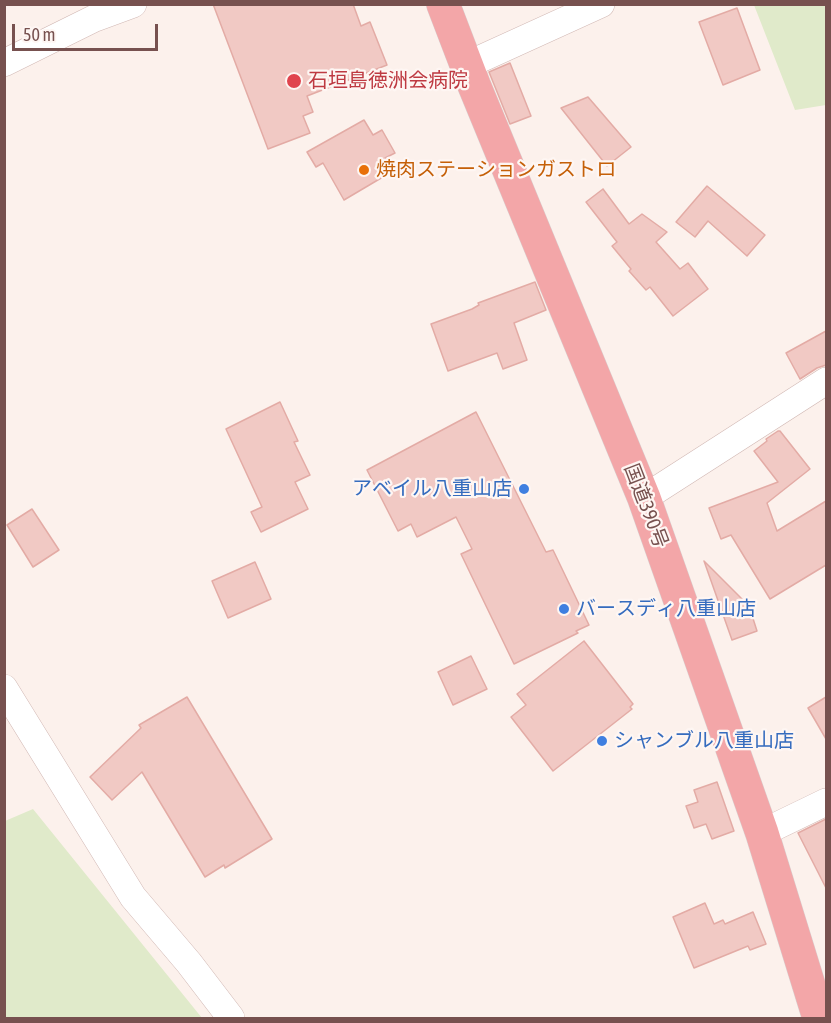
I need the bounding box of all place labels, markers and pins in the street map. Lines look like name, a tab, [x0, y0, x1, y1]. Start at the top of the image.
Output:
place label: 石垣島徳洲会病院	[308, 69, 468, 93]
marker: 石垣島徳洲会病院	[285, 72, 303, 90]
place label: 焼肉ステーションガストロ	[376, 158, 616, 182]
marker: 焼肉ステーションガストロ	[357, 163, 371, 177]
place label: アベイル八重山店	[352, 477, 512, 501]
marker: アベイル八重山店	[517, 482, 531, 496]
place label: バースディ八重山店	[576, 597, 756, 621]
marker: バースディ八重山店	[557, 602, 571, 616]
place label: シャンブル八重山店	[614, 729, 794, 753]
marker: シャンブル八重山店	[595, 734, 609, 748]

